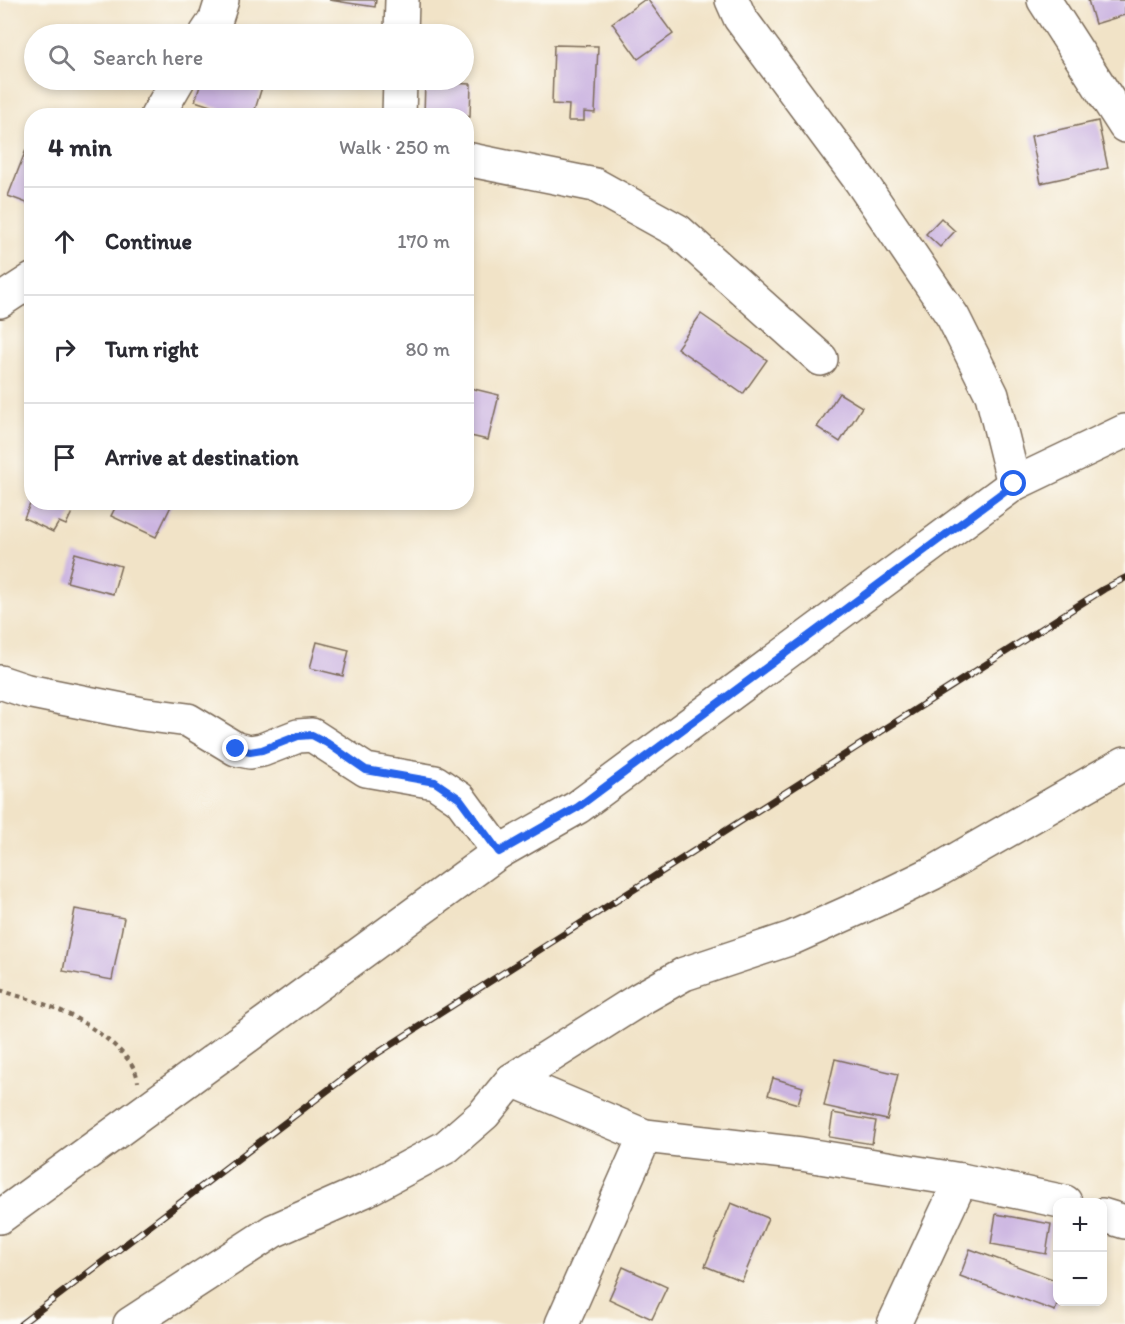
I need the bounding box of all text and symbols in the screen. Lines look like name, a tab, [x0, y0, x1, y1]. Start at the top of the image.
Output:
search box	[24, 24, 474, 90]
icon: search	[45, 41, 78, 74]
text: Search here	[93, 44, 203, 71]
text: 4 min	[48, 131, 112, 163]
text: Walk · 250 m	[339, 135, 450, 159]
icon: ahead	[48, 225, 81, 258]
text: Continue	[105, 228, 192, 255]
text: 170 m	[397, 229, 450, 253]
icon: right	[48, 333, 81, 366]
text: Turn right	[105, 336, 199, 363]
text: 80 m	[405, 337, 450, 361]
icon: arrive	[48, 441, 81, 474]
text: Arrive at destination	[105, 444, 299, 471]
route start	[1000, 470, 1026, 496]
route end	[222, 735, 248, 761]
map controls	[1053, 1198, 1107, 1306]
button: +	[1053, 1198, 1107, 1252]
button: −	[1053, 1252, 1107, 1306]

